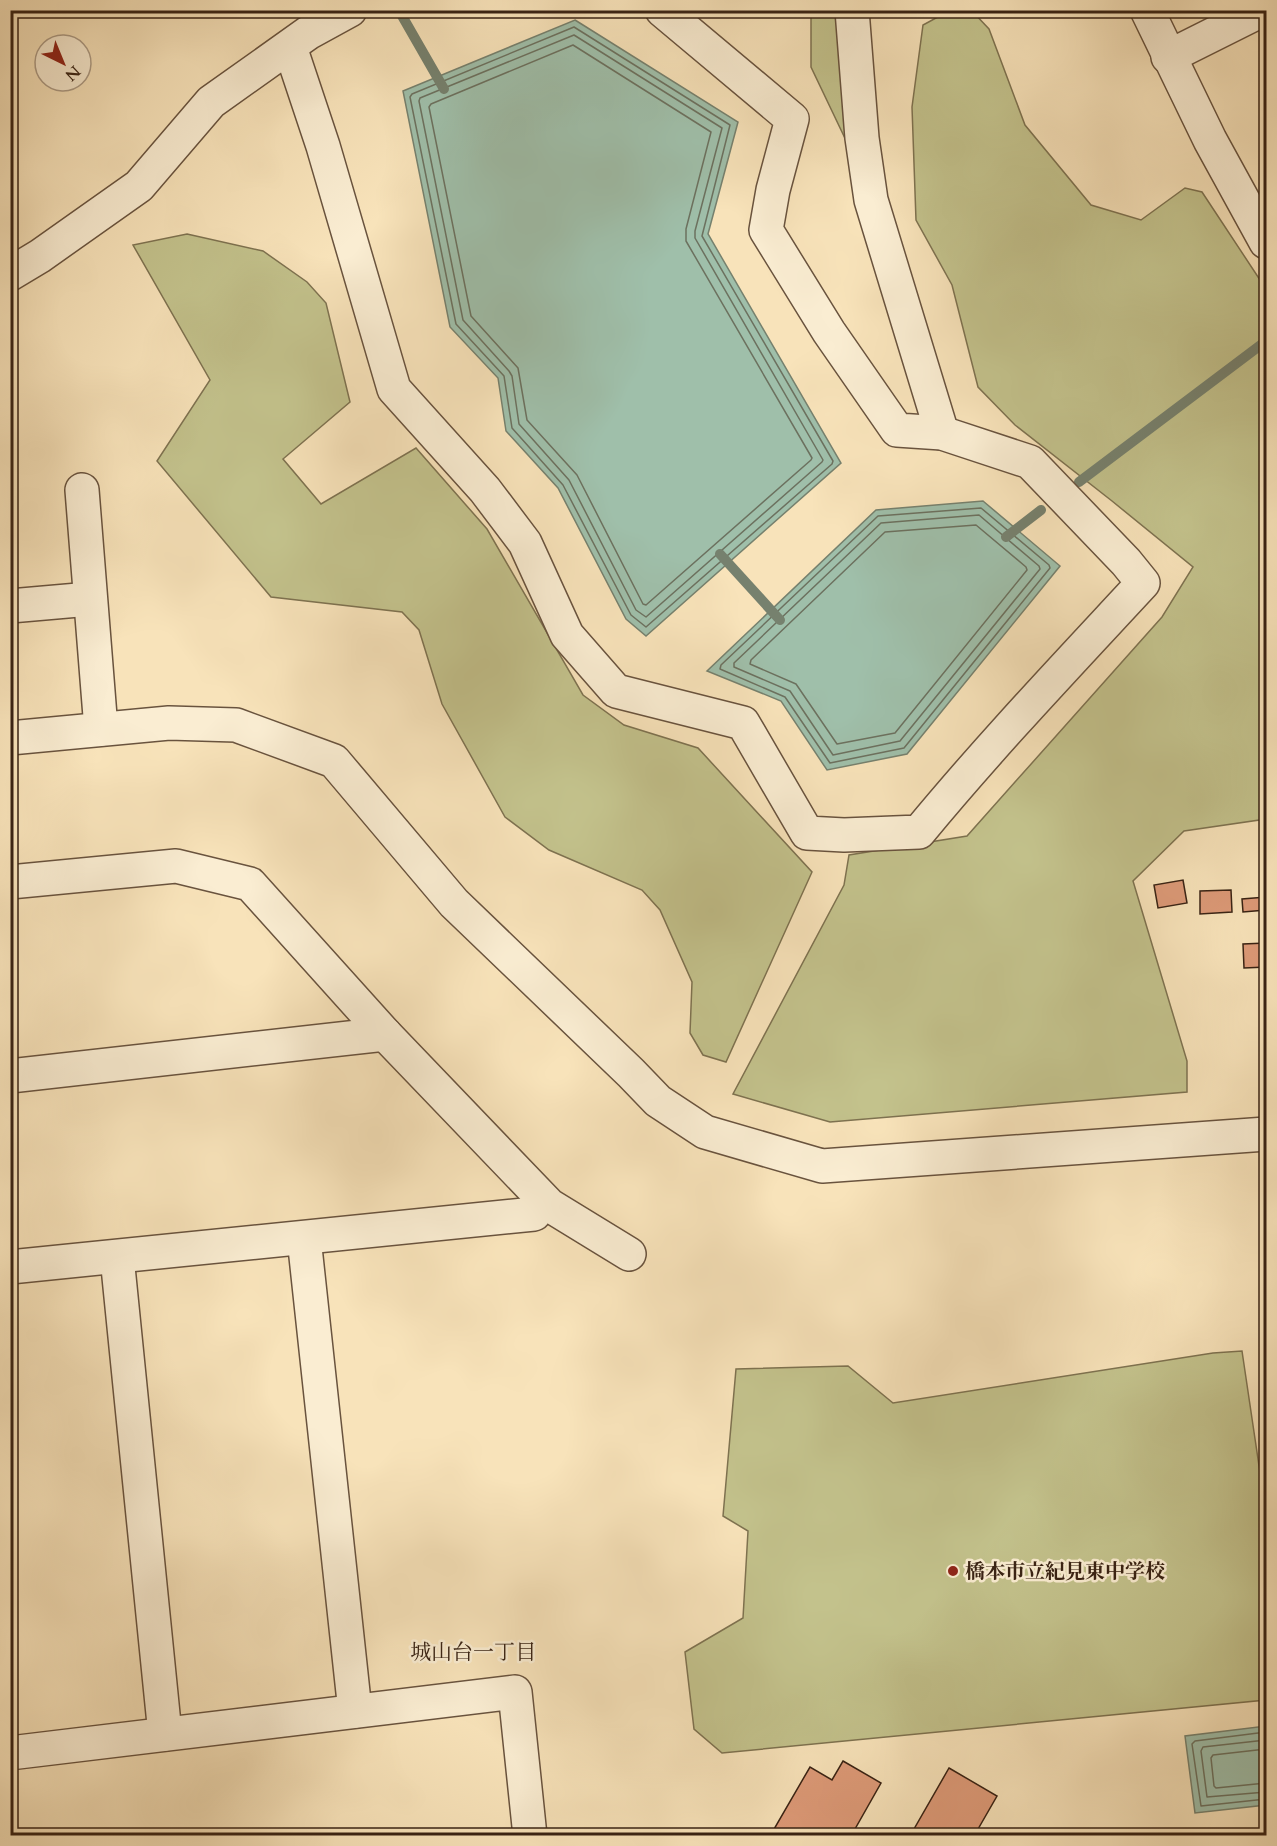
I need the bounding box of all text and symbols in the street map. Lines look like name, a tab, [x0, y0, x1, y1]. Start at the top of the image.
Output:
north arrow	[33, 33, 93, 93]
text: N	[60, 60, 85, 86]
place label: 橋本市立紀見東中学校	[965, 1558, 1165, 1585]
marker: 橋本市立紀見東中学校	[946, 1564, 960, 1578]
district label: 城山台一丁目	[410, 1638, 536, 1667]

